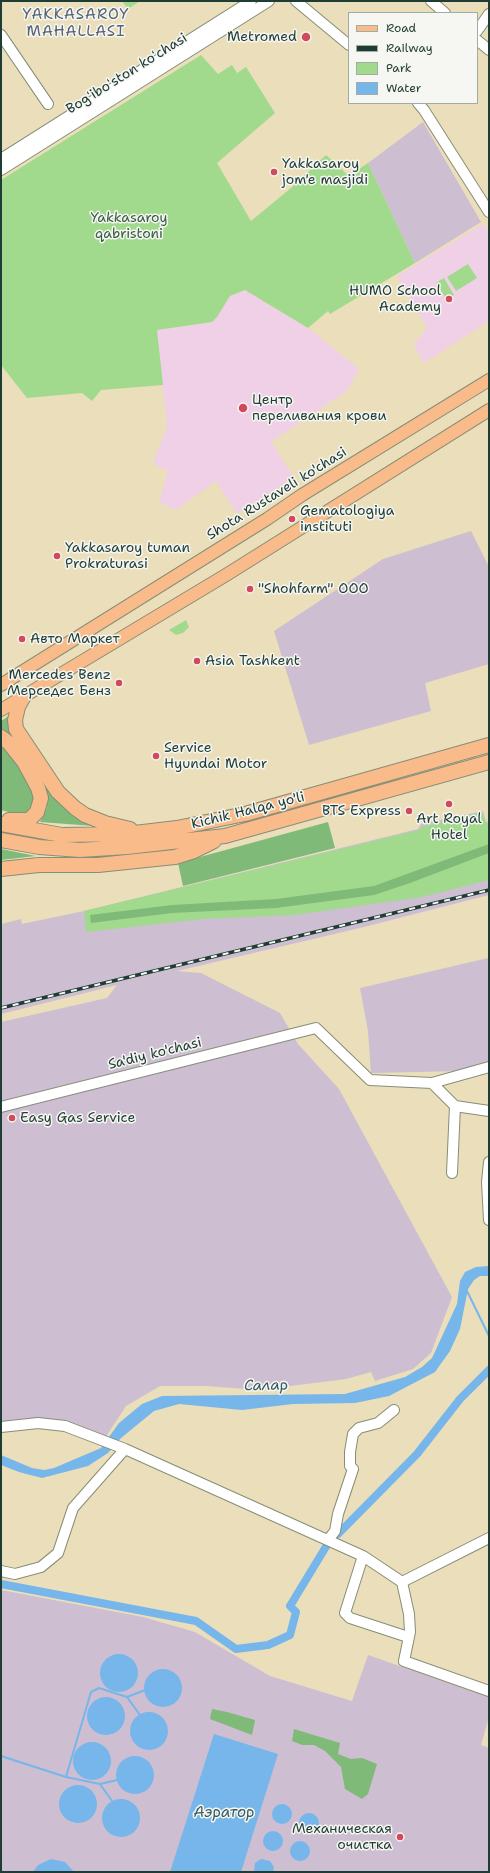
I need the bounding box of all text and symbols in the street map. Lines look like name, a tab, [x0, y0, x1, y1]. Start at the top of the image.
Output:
district label: YAKKASAROY MAHALLASI	[22, 6, 130, 41]
legend	[348, 12, 478, 104]
text: Road	[386, 20, 416, 36]
place label: Metromed	[227, 29, 297, 45]
street label: Bogʻiboʻston koʻchasi	[63, 30, 191, 118]
marker: Metromed	[300, 31, 312, 43]
text: Railway	[386, 40, 433, 56]
text: Park	[386, 60, 412, 76]
text: Water	[386, 80, 421, 96]
place label: Yakkasaroy jom'e masjidi	[282, 156, 368, 188]
marker: Yakkasaroy jom'e masjidi	[269, 167, 279, 177]
park label: Yakkasaroy qabristoni	[90, 210, 168, 242]
place label: HUMO School Academy	[349, 283, 441, 316]
marker: HUMO School Academy	[444, 294, 454, 304]
place label: Центр переливания крови	[252, 392, 387, 424]
marker: Центр переливания крови	[237, 402, 249, 414]
street label: Shota Rustaveli ko'chasi	[204, 444, 350, 544]
place label: Gematologiya instituti	[300, 503, 394, 536]
marker: Gematologiya instituti	[287, 514, 297, 524]
place label: Yakkasaroy tuman Prokraturasi	[65, 540, 190, 572]
marker: Yakkasaroy tuman Prokraturasi	[52, 551, 62, 561]
place label: "Shohfarm" OOO	[258, 581, 369, 597]
marker: "Shohfarm" OOO	[245, 584, 255, 594]
place label: Авто Маркет	[30, 631, 120, 647]
marker: Авто Маркет	[17, 634, 27, 644]
place label: Asia Tashkent	[205, 653, 300, 669]
marker: Asia Tashkent	[192, 656, 202, 666]
place label: Mercedes Benz Мерседес Бенз	[7, 667, 111, 700]
marker: Mercedes Benz Мерседес Бенз	[114, 678, 124, 688]
place label: Service Hyundai Motor	[164, 740, 267, 772]
marker: Service Hyundai Motor	[151, 751, 161, 761]
street label: Kichik Halqa yo'li	[190, 789, 306, 833]
marker: Art Royal Hotel	[444, 799, 454, 809]
place label: BTS Express	[322, 803, 401, 819]
marker: BTS Express	[404, 806, 414, 816]
place label: Art Royal Hotel	[416, 811, 482, 844]
street label: Sa'diy ko'chasi	[107, 1034, 203, 1074]
place label: Easy Gas Service	[20, 1110, 135, 1126]
marker: Easy Gas Service	[7, 1113, 17, 1123]
water label: Салар	[244, 1377, 288, 1395]
water label: Аэратор	[194, 1804, 254, 1822]
place label: Механическая очистка	[292, 1821, 392, 1854]
marker: Механическая очистка	[395, 1832, 405, 1842]

